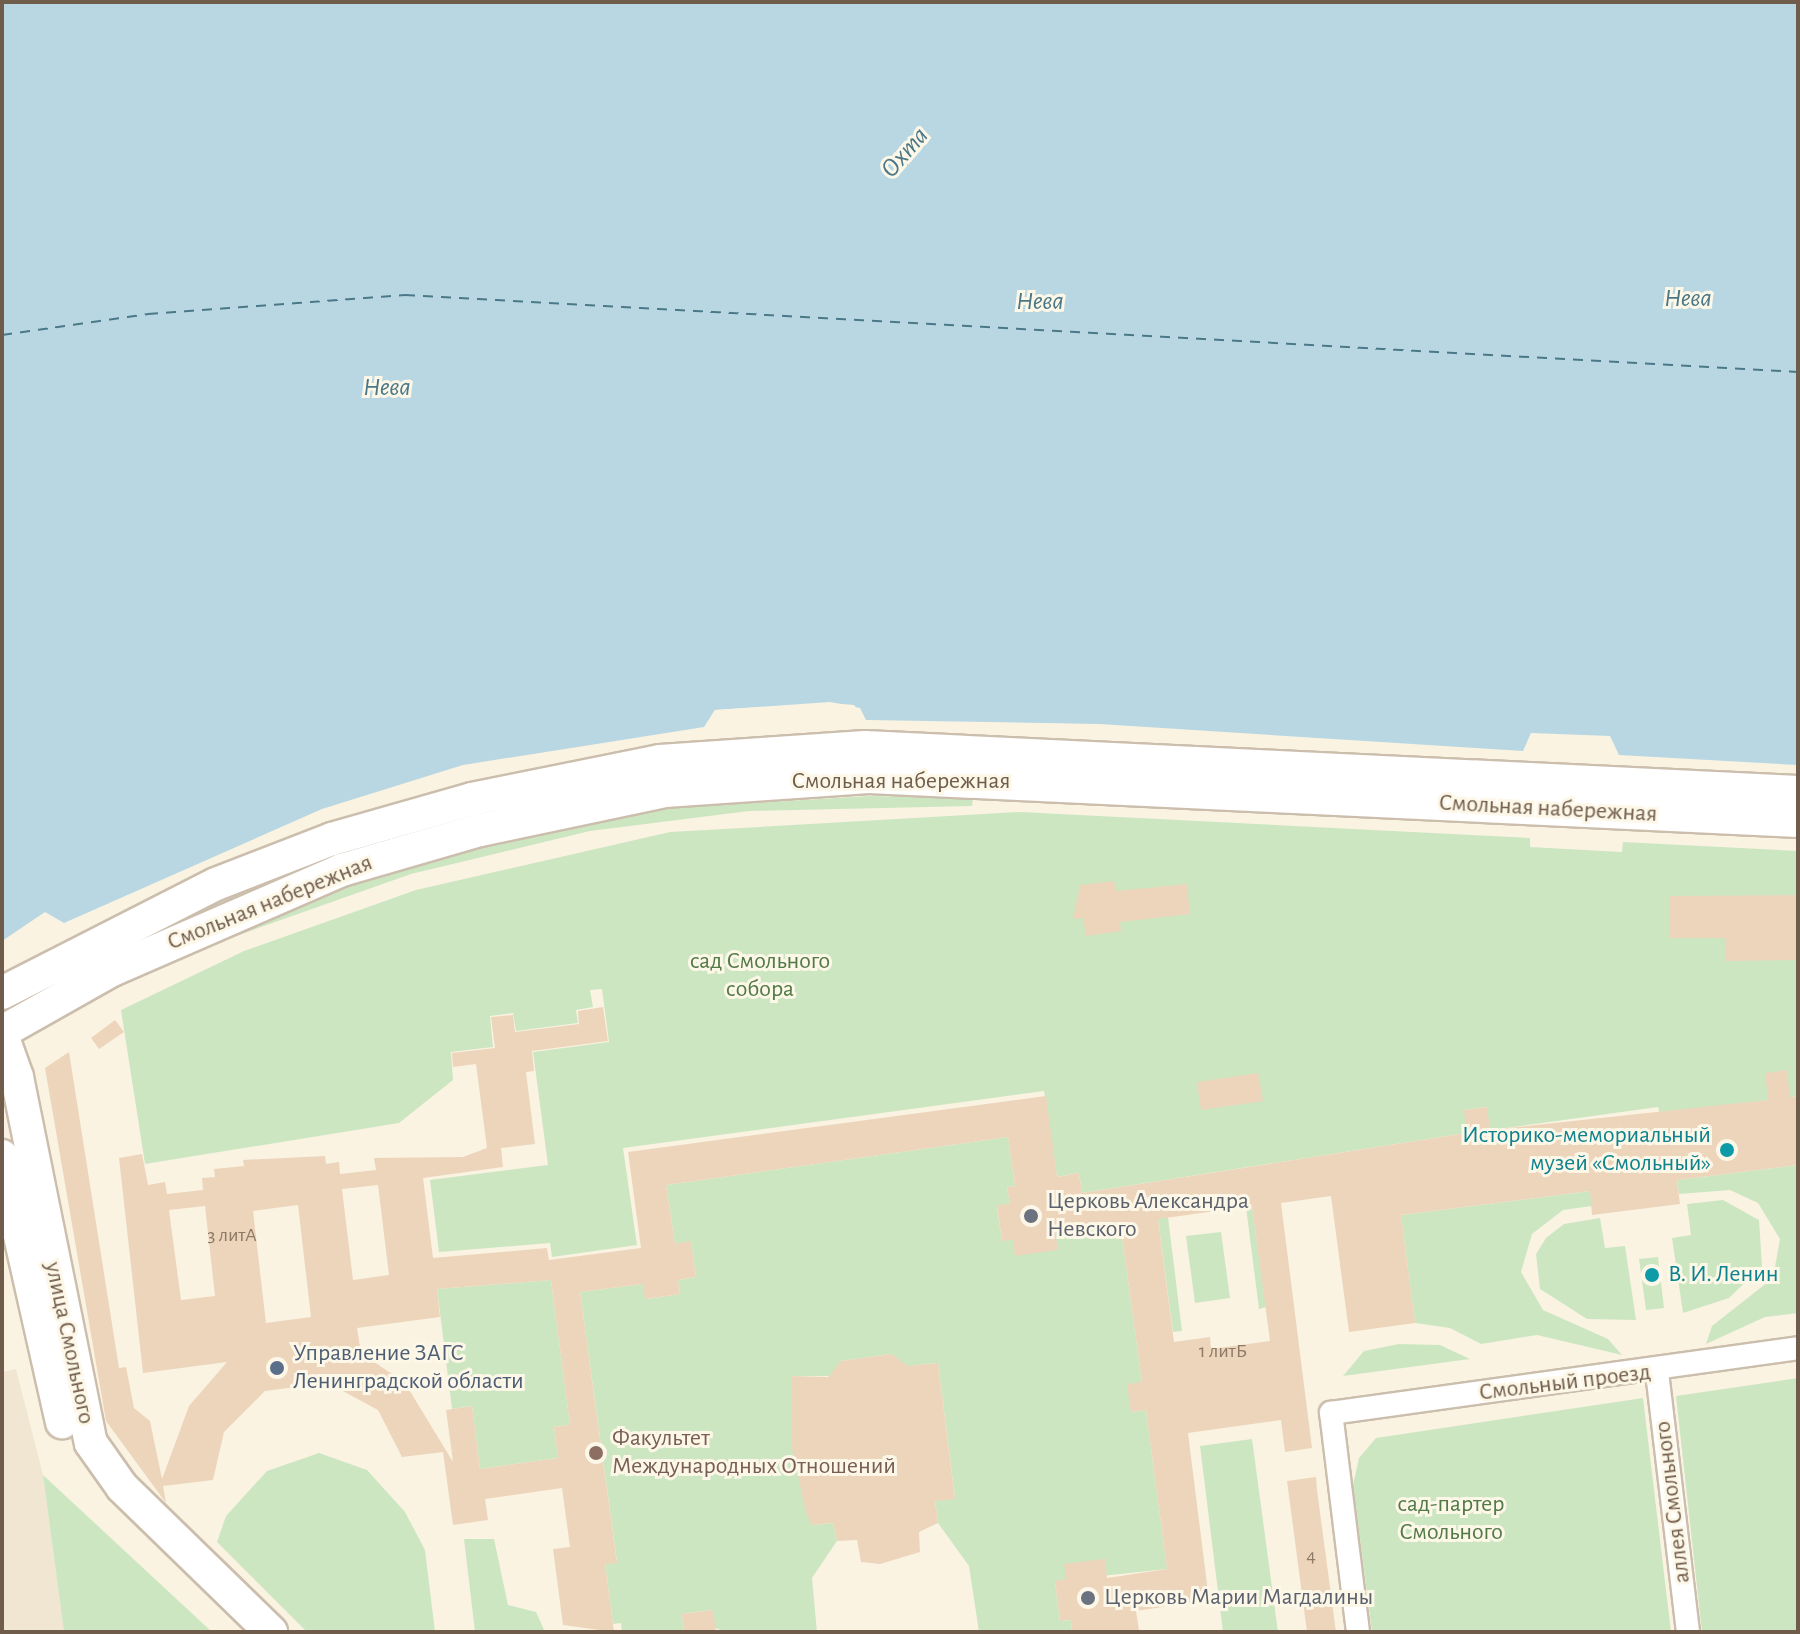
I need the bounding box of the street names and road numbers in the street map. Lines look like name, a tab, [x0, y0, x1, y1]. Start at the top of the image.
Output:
street label: Смольная набережная	[792, 768, 1010, 796]
street label: Смольная набережная	[1438, 789, 1658, 829]
street label: Смольная набережная	[163, 849, 377, 957]
street label: улица Смольного	[38, 1259, 100, 1427]
street label: Смольный проезд	[1477, 1358, 1653, 1408]
street label: аллея Смольного	[1649, 1419, 1697, 1585]

